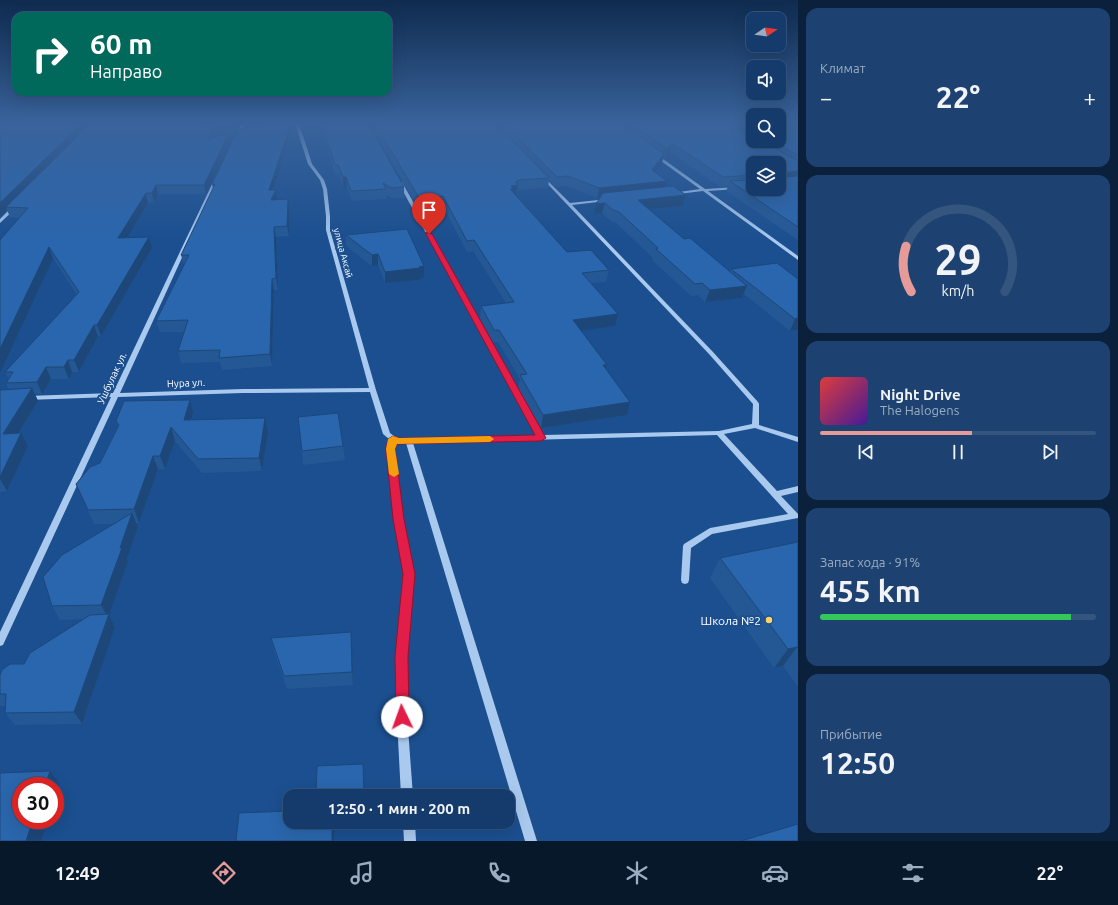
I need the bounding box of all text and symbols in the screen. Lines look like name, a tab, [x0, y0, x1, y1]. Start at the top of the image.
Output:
north arrow	[746, 12, 786, 52]
map controls	[746, 12, 786, 196]
icon: right	[24, 28, 76, 80]
text: 60 m	[90, 28, 152, 59]
button: sound	[746, 60, 786, 100]
text: Направо	[90, 61, 162, 81]
text: Климат	[820, 61, 865, 75]
text: 22°	[936, 80, 980, 114]
text: −	[820, 85, 832, 110]
text: +	[1084, 85, 1096, 110]
button: search	[746, 108, 786, 148]
button: layers	[746, 156, 786, 196]
pin	[412, 193, 446, 234]
icon: arrive	[418, 199, 440, 221]
street label: улица Аксай	[332, 227, 354, 279]
text: 29	[935, 236, 981, 283]
text: km/h	[942, 282, 974, 298]
street label: Ушбулак ул.	[95, 351, 129, 405]
street label: Нура ул.	[167, 377, 205, 389]
text: Night Drive	[880, 386, 961, 403]
text: The Halogens	[880, 403, 959, 417]
icon: previous	[855, 441, 877, 463]
icon: pause	[947, 441, 969, 463]
icon: next	[1039, 441, 1061, 463]
text: Запас хода · 91%	[820, 555, 920, 569]
text: 455 km	[820, 574, 921, 608]
place label: Школа №2	[700, 614, 761, 627]
marker: Школа №2	[764, 615, 774, 625]
position arrow	[381, 696, 423, 738]
text: Прибытие	[820, 727, 882, 741]
text: 12:50	[820, 746, 895, 780]
speed limit sign: 30	[12, 777, 64, 829]
text: 12:50 · 1 мин · 200 m	[328, 800, 470, 817]
icon: directions	[210, 859, 238, 887]
icon: music	[348, 859, 376, 887]
icon: phone	[485, 859, 513, 887]
icon: climate	[623, 859, 651, 887]
icon: car	[761, 859, 789, 887]
icon: filters	[899, 859, 927, 887]
text: 12:49	[55, 863, 100, 883]
text: 22°	[1036, 863, 1063, 883]

